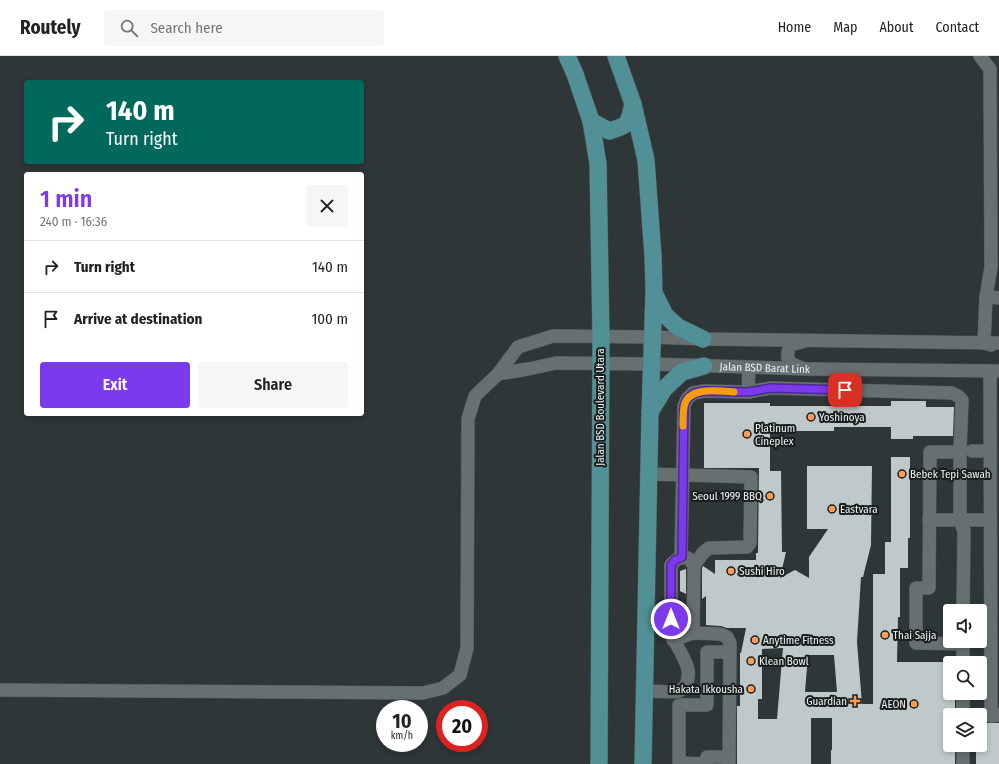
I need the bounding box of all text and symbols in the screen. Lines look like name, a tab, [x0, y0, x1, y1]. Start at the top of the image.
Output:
search box	[104, 10, 384, 46]
text: Routely	[20, 16, 80, 39]
icon: search	[118, 17, 140, 39]
text: Search here	[150, 19, 223, 37]
text: Home	[778, 19, 811, 36]
text: Map	[833, 19, 857, 36]
text: About	[879, 19, 914, 36]
text: Contact	[936, 19, 979, 36]
text: 140 m	[106, 94, 175, 127]
icon: right	[40, 96, 92, 148]
text: Turn right	[106, 128, 178, 150]
text: 1 min	[40, 185, 92, 213]
button: close	[306, 185, 348, 227]
text: 240 m · 16:36	[40, 214, 107, 229]
icon: right	[40, 256, 62, 278]
text: Turn right	[74, 258, 135, 276]
text: 140 m	[312, 258, 348, 276]
icon: arrive	[40, 308, 62, 330]
text: Arrive at destination	[74, 310, 202, 328]
text: 100 m	[311, 310, 348, 328]
street label: Jalan BSD Boulevard Utara	[594, 348, 607, 466]
street label: Jalan BSD Barat Link	[720, 360, 811, 376]
button: Exit	[40, 362, 190, 408]
button: Share	[198, 362, 348, 408]
pin	[828, 373, 862, 407]
icon: arrive	[834, 379, 856, 401]
place label: Yoshinoya	[819, 411, 865, 424]
marker: Yoshinoya	[806, 412, 816, 422]
place label: Platinum Cineplex	[755, 422, 795, 448]
marker: Platinum Cineplex	[742, 429, 752, 439]
place label: Bebek Tepi Sawah	[910, 468, 991, 481]
marker: Bebek Tepi Sawah	[897, 469, 907, 479]
place label: Seoul 1999 BBQ	[692, 490, 762, 503]
marker: Seoul 1999 BBQ	[765, 491, 775, 501]
place label: Eastvara	[840, 503, 878, 516]
marker: Eastvara	[827, 504, 837, 514]
place label: Sushi Hiro	[739, 565, 785, 578]
marker: Sushi Hiro	[726, 566, 736, 576]
position arrow	[650, 598, 692, 640]
map controls	[943, 604, 987, 752]
button: sound	[943, 604, 987, 648]
place label: Thai Sajja	[893, 629, 936, 642]
marker: Thai Sajja	[880, 630, 890, 640]
place label: Anytime Fitness	[763, 634, 834, 647]
marker: Anytime Fitness	[750, 635, 760, 645]
place label: Klean Bowl	[759, 655, 809, 668]
marker: Klean Bowl	[746, 656, 756, 666]
button: search	[943, 656, 987, 700]
place label: Hakata Ikkousha	[669, 683, 743, 696]
marker: Hakata Ikkousha	[746, 684, 756, 694]
place label: Guardian	[806, 695, 847, 708]
marker: Guardian	[850, 696, 860, 706]
place label: AEON	[882, 698, 906, 711]
marker: AEON	[909, 699, 919, 709]
speed limit sign: 20	[436, 700, 488, 752]
button: layers	[943, 708, 987, 752]
text: 10	[392, 709, 412, 733]
text: km/h	[391, 730, 413, 742]

